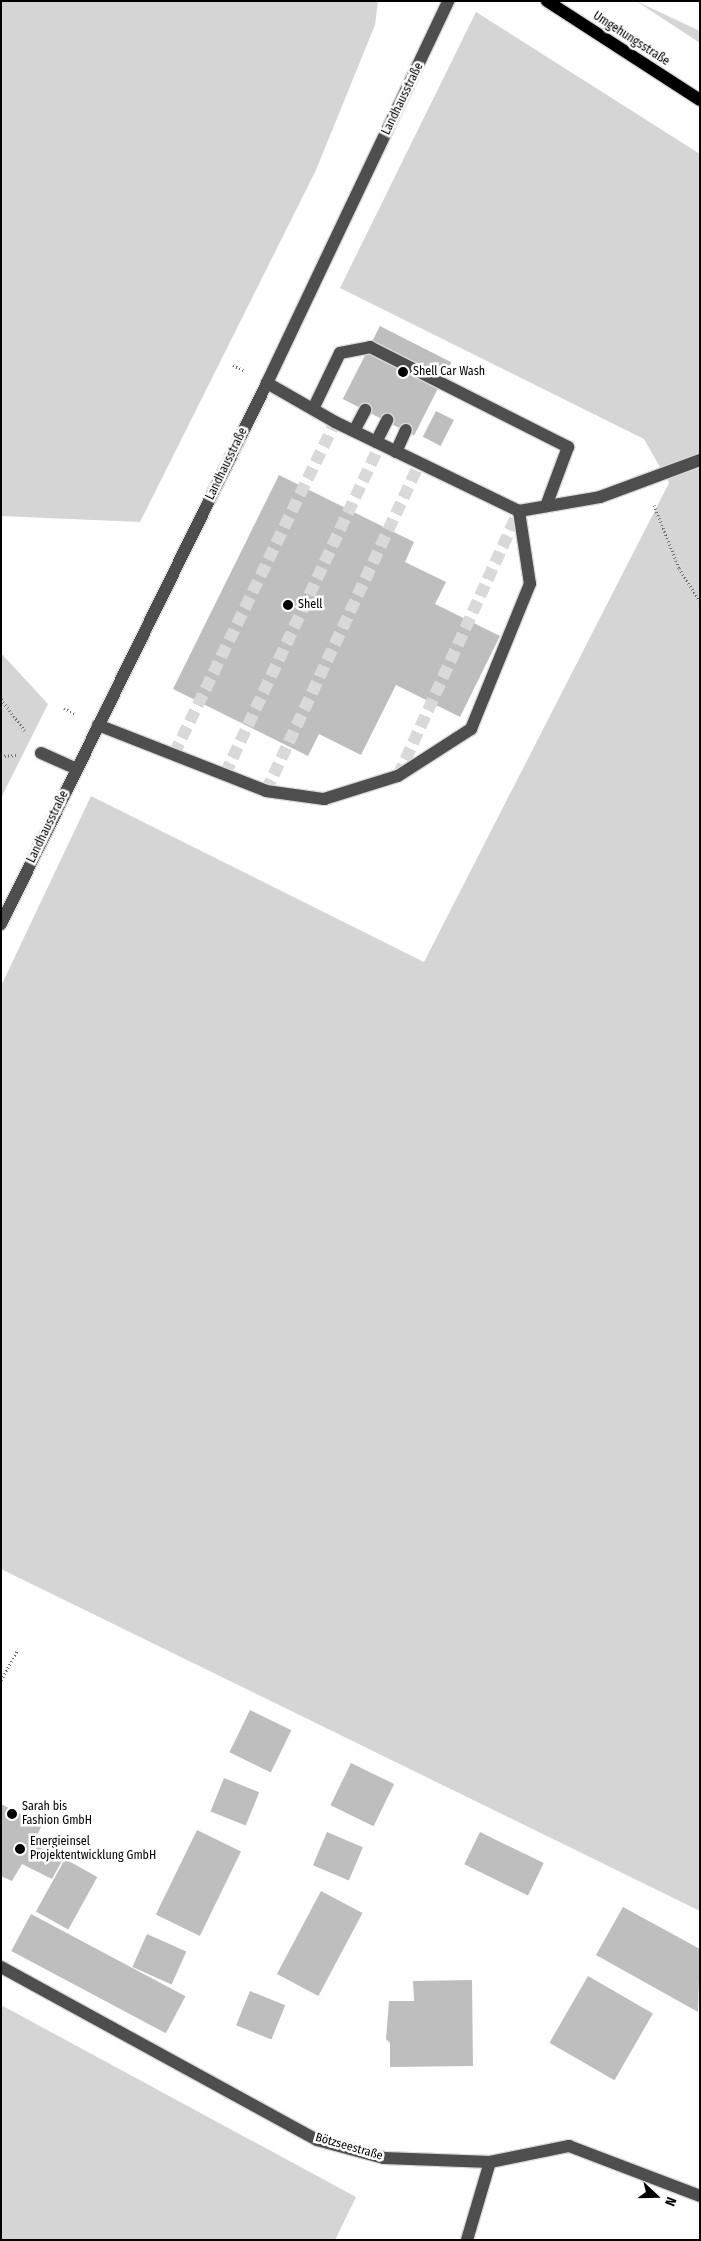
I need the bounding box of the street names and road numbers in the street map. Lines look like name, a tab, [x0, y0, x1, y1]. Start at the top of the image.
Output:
street label: Umgehungsstraße	[590, 9, 672, 69]
street label: Landhausstraße	[379, 61, 427, 137]
street label: Landhausstraße	[203, 426, 251, 502]
street label: Landhausstraße	[24, 789, 72, 865]
street label: Bötzseestraße	[314, 2130, 384, 2164]

